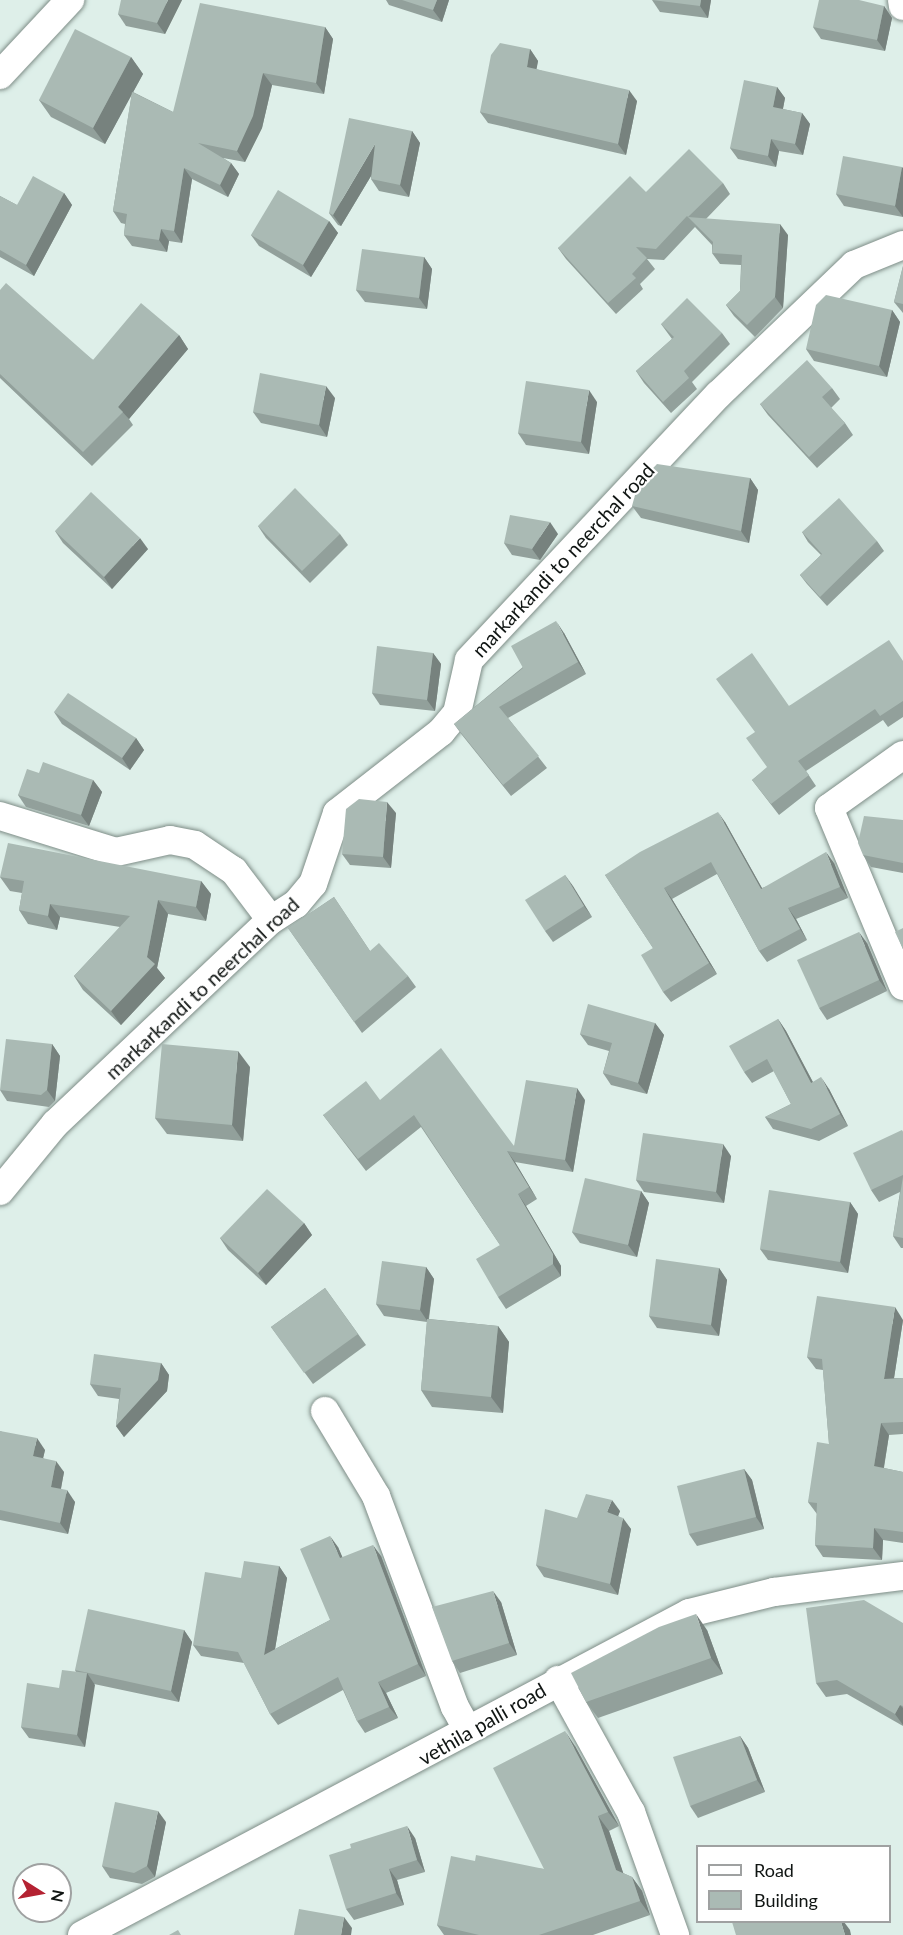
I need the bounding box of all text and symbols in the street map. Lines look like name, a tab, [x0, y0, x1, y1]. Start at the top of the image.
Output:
street label: markarkandi to neerchal road	[467, 458, 659, 662]
street label: markarkandi to neerchal road	[100, 892, 304, 1084]
street label: vethila palli road	[414, 1678, 550, 1770]
legend	[696, 1845, 891, 1923]
text: Road	[754, 1859, 794, 1881]
north arrow	[12, 1863, 72, 1923]
text: N	[48, 1888, 69, 1904]
text: Building	[754, 1889, 818, 1911]

